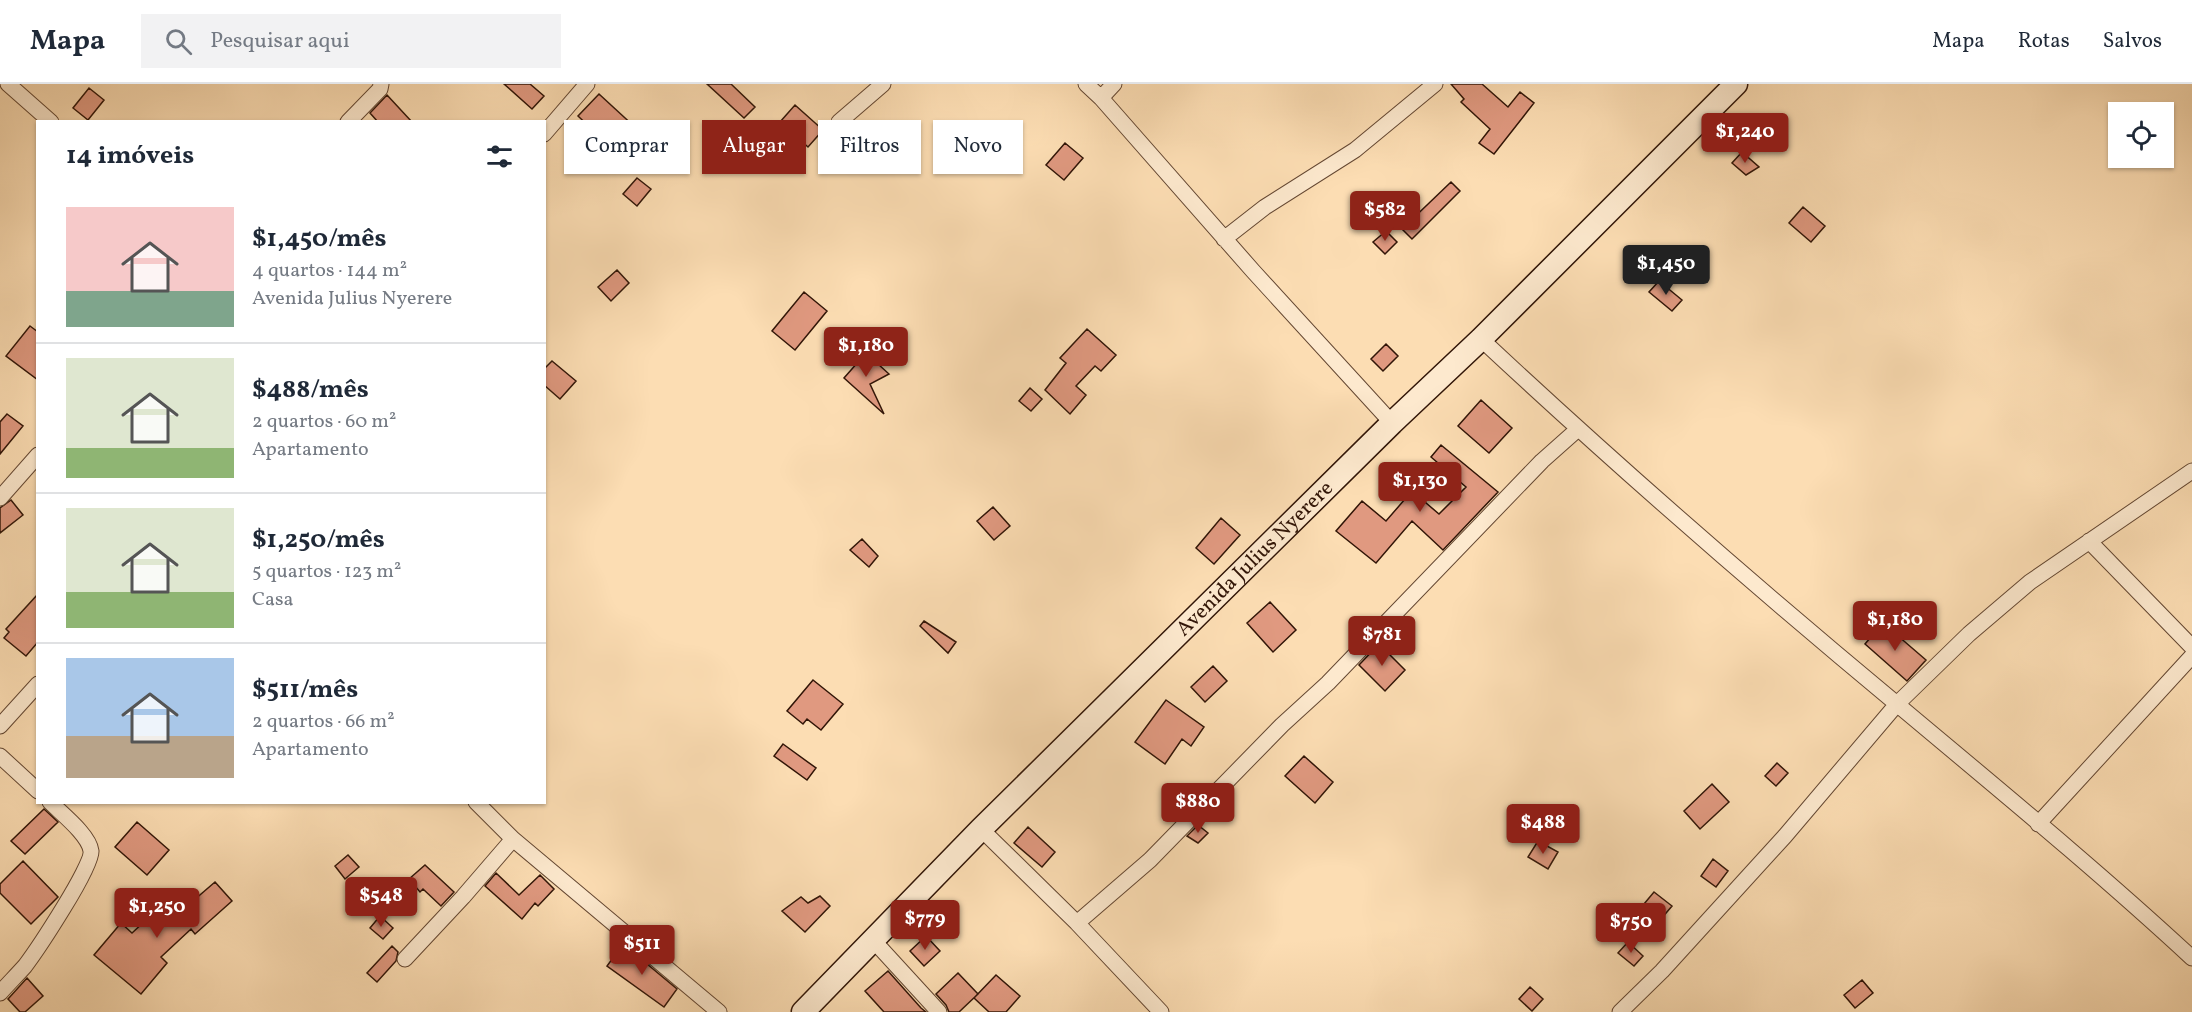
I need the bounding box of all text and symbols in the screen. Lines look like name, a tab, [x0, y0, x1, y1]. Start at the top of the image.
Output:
search box	[141, 14, 561, 68]
text: Mapa	[30, 22, 105, 61]
icon: search	[162, 25, 195, 58]
text: Pesquisar aqui	[210, 26, 350, 57]
text: Mapa	[1932, 27, 1985, 56]
text: Rotas	[2018, 27, 2070, 56]
text: Salvos	[2103, 27, 2162, 56]
map controls	[2108, 102, 2174, 168]
button: locate	[2108, 102, 2174, 168]
pin: $1,240	[1696, 113, 1794, 164]
text: $1,240	[1715, 118, 1775, 146]
chip: Comprar	[564, 120, 690, 174]
chip: Alugar	[702, 120, 806, 174]
chip: Filtros	[818, 120, 921, 174]
chip: Novo	[933, 120, 1023, 174]
text: 14 imóveis	[66, 138, 194, 174]
icon: filters	[483, 140, 516, 173]
pin: $582	[1349, 191, 1421, 242]
text: $582	[1364, 196, 1406, 224]
text: $1,450/mês	[252, 221, 387, 257]
icon: home	[114, 231, 186, 303]
pin: $1,450	[1617, 245, 1715, 296]
text: $1,450	[1637, 250, 1695, 278]
text: 4 quartos · 144 m²	[252, 257, 407, 285]
text: Avenida Julius Nyerere	[252, 285, 452, 313]
pin: $1,180	[817, 327, 915, 378]
text: $1,180	[838, 332, 894, 360]
text: $488/mês	[252, 372, 369, 408]
icon: home	[114, 382, 186, 454]
text: 2 quartos · 60 m²	[252, 408, 396, 436]
text: Apartamento	[252, 436, 369, 464]
pin: $1,130	[1371, 462, 1469, 513]
text: $1,130	[1392, 467, 1448, 495]
street label: Avenida Julius Nyerere	[1170, 474, 1340, 643]
text: $1,250/mês	[252, 522, 385, 558]
icon: home	[114, 532, 186, 604]
text: 5 quartos · 123 m²	[252, 558, 401, 586]
text: Casa	[252, 586, 294, 614]
pin: $1,180	[1846, 601, 1944, 652]
text: $1,180	[1867, 606, 1923, 634]
pin: $781	[1346, 616, 1418, 667]
text: $781	[1362, 621, 1402, 649]
text: $511/mês	[252, 672, 358, 708]
icon: home	[114, 682, 186, 754]
text: 2 quartos · 66 m²	[252, 708, 395, 736]
text: Apartamento	[252, 736, 369, 764]
pin: $880	[1162, 783, 1234, 834]
text: $880	[1175, 788, 1221, 816]
pin: $488	[1507, 804, 1579, 855]
text: $488	[1521, 809, 1565, 837]
pin: $548	[345, 877, 417, 928]
text: $548	[359, 882, 403, 910]
pin: $1,250	[108, 888, 206, 939]
text: $1,250	[128, 893, 186, 921]
pin: $779	[889, 900, 961, 951]
pin: $750	[1595, 903, 1667, 954]
text: $779	[905, 905, 945, 933]
text: $750	[1610, 908, 1652, 936]
pin: $511	[606, 925, 678, 976]
text: $511	[624, 930, 660, 958]

